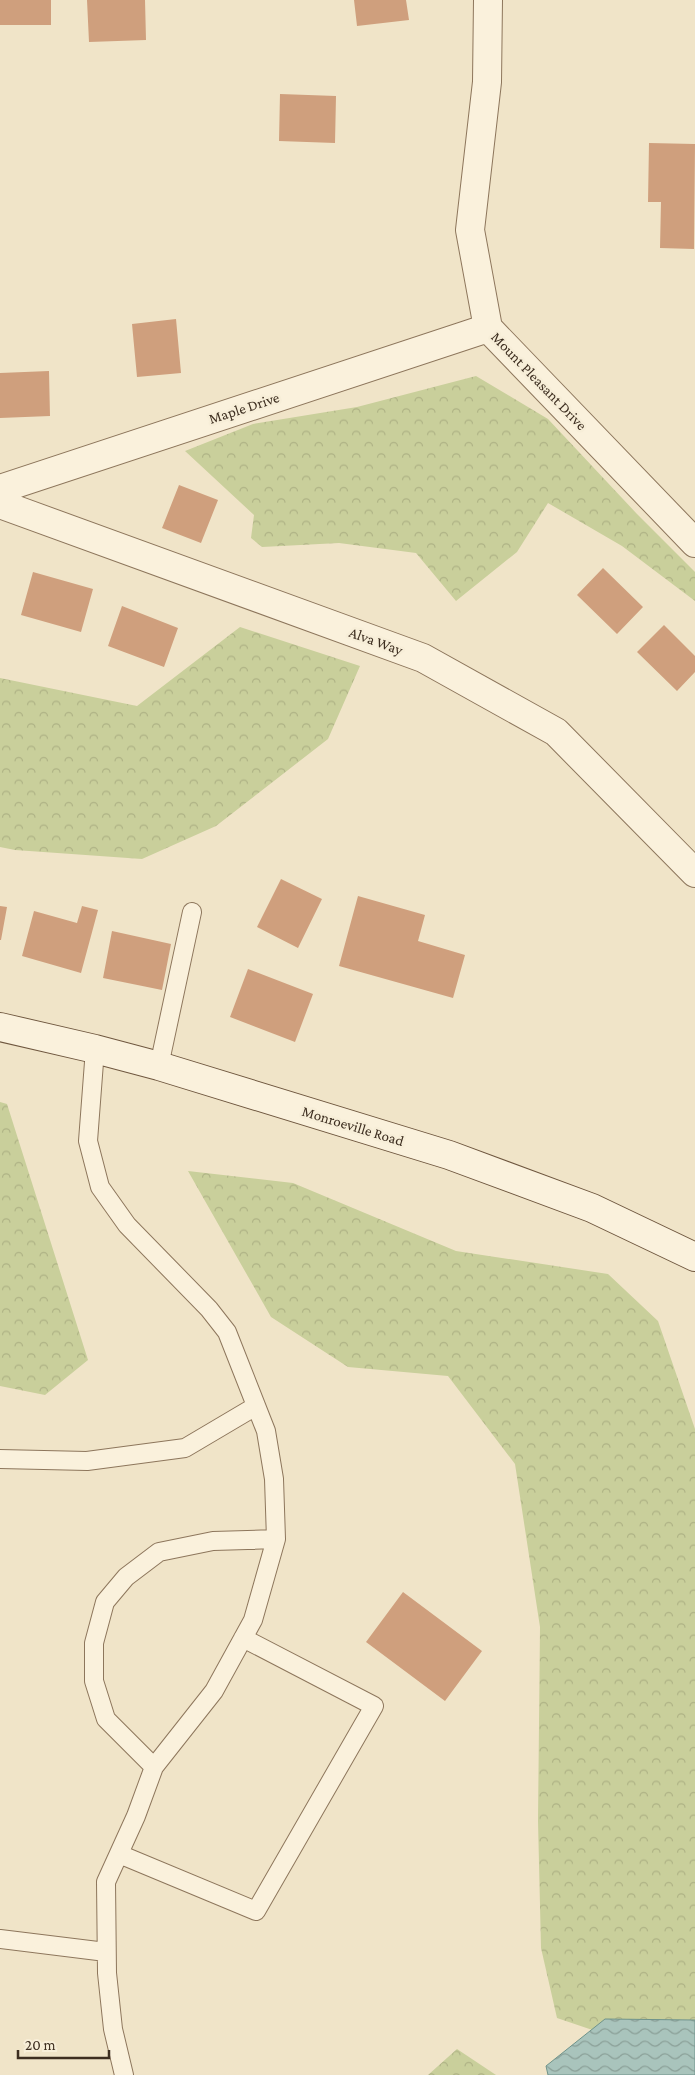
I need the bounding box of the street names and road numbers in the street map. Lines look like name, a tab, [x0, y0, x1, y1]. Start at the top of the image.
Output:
street label: Mount Pleasant Drive	[488, 329, 590, 434]
street label: Maple Drive	[207, 389, 282, 428]
street label: Alva Way	[347, 624, 405, 659]
street label: Monroeville Road	[300, 1103, 406, 1149]

